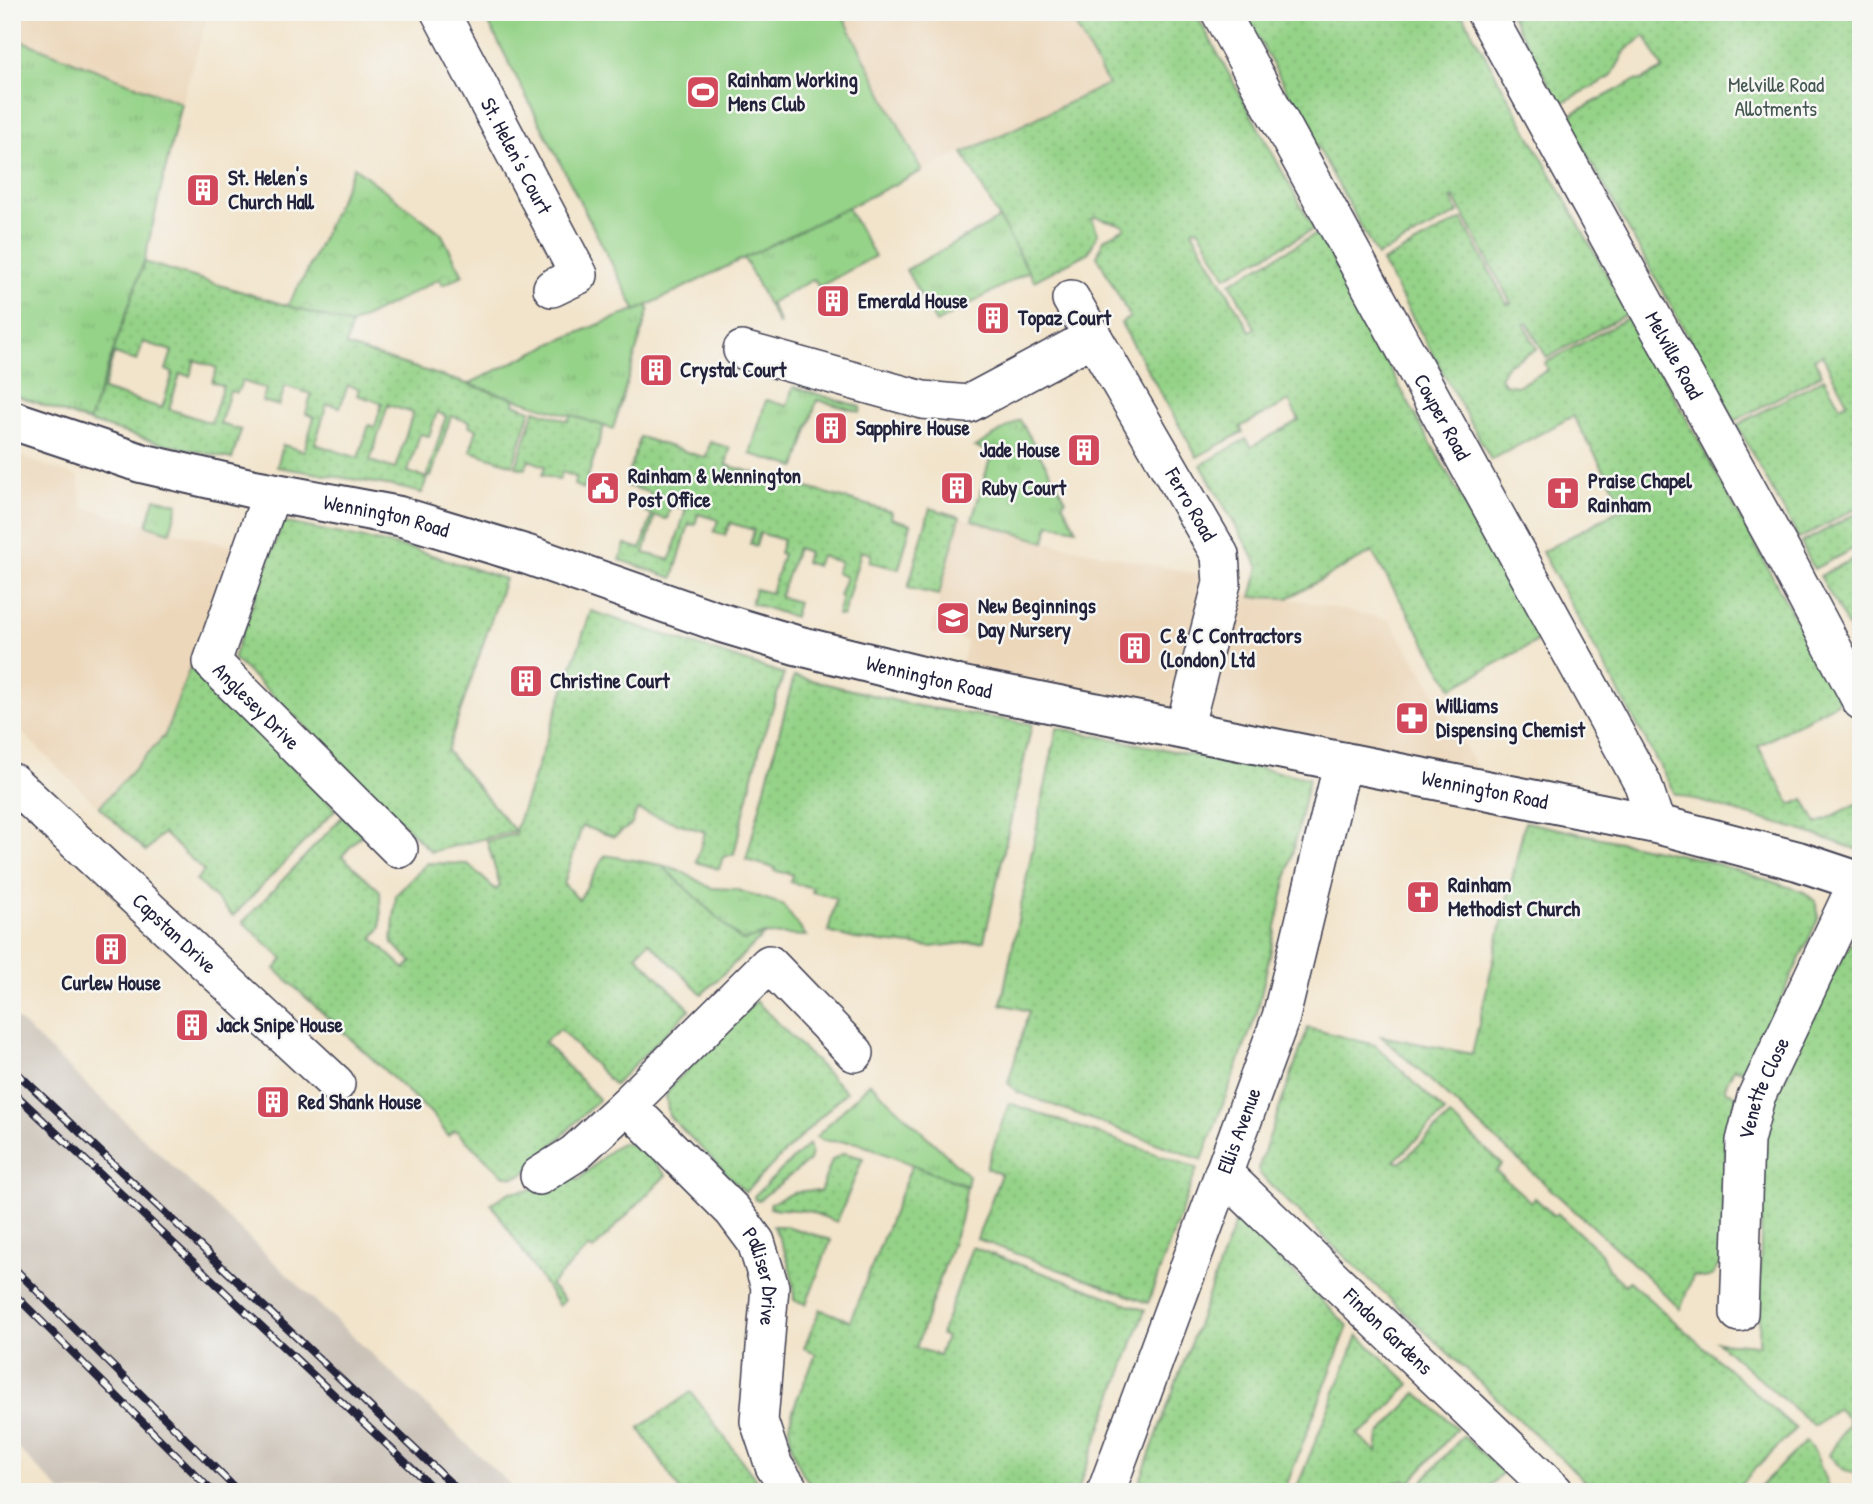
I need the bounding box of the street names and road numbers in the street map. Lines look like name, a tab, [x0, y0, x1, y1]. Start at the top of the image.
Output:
street label: St. Helen's Court	[474, 93, 560, 220]
street label: Melville Road	[1638, 306, 1710, 404]
street label: Cowper Road	[1407, 369, 1478, 465]
street label: Ferro Road	[1158, 462, 1224, 546]
street label: Wennington Road	[321, 487, 453, 544]
street label: Wennington Road	[863, 648, 995, 705]
street label: Anglesey Drive	[207, 656, 307, 756]
street label: Wennington Road	[1419, 763, 1551, 816]
street label: Capstan Drive	[126, 886, 223, 980]
street label: Venette Close	[1731, 1032, 1796, 1142]
street label: Ellis Avenue	[1210, 1084, 1268, 1177]
street label: Palliser Drive	[736, 1221, 785, 1327]
street label: Findon Gardens	[1337, 1281, 1440, 1381]

